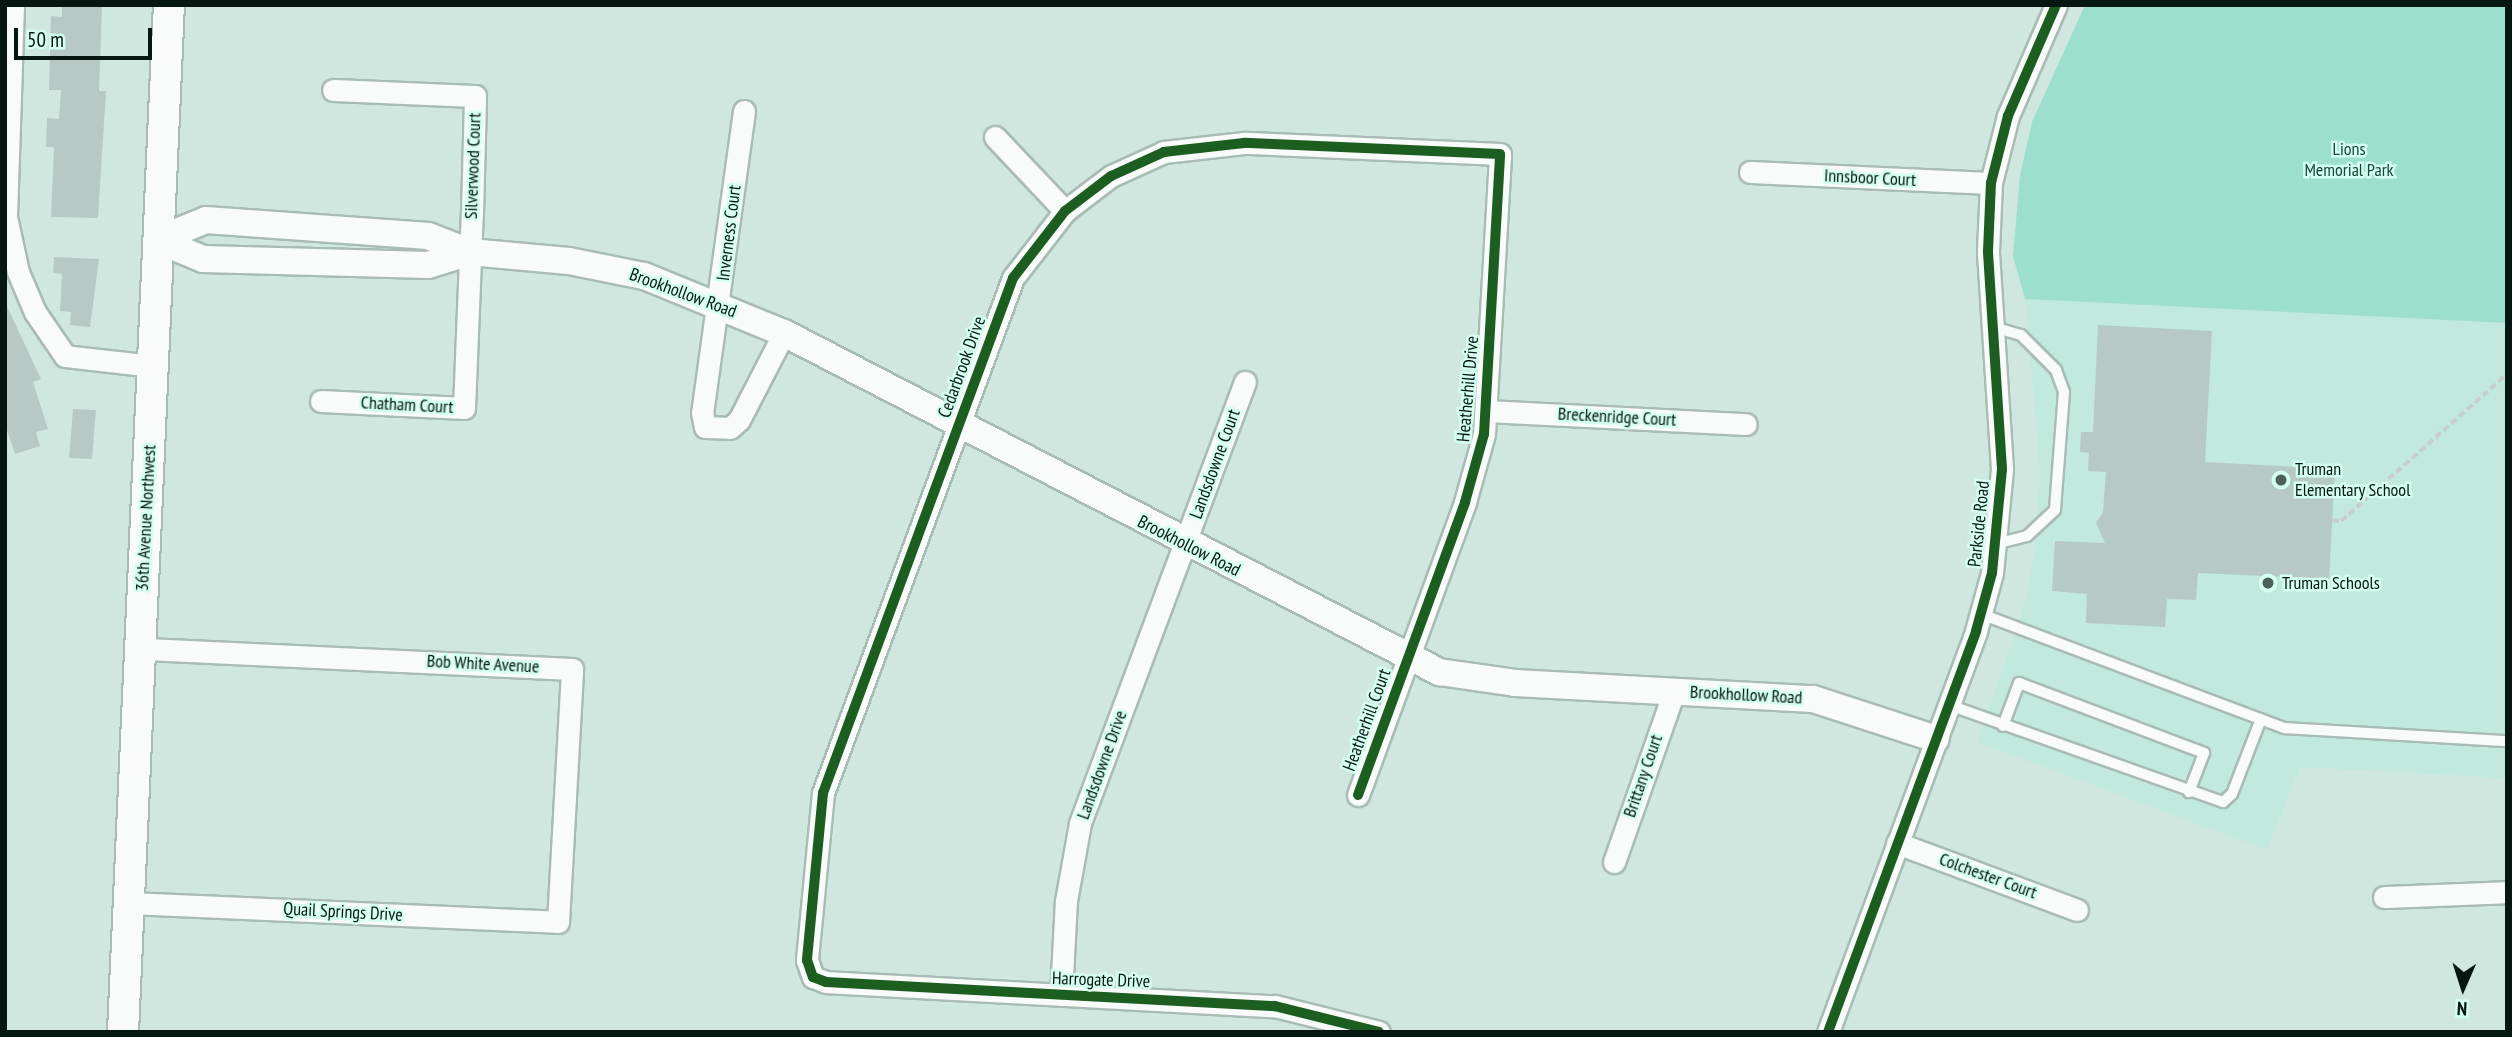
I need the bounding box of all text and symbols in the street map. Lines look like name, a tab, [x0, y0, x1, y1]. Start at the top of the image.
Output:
scale bar	[18, 14, 156, 58]
text: 50 m	[27, 26, 64, 53]
street label: Silverwood Court	[460, 112, 486, 220]
park label: Lions Memorial Park	[2304, 139, 2394, 182]
street label: Innsboor Court	[1824, 165, 1916, 191]
street label: Inverness Court	[712, 184, 746, 282]
street label: Brookhollow Road	[626, 264, 740, 322]
street label: Cedarbrook Drive	[934, 313, 990, 421]
street label: Heatherhill Drive	[1453, 335, 1483, 443]
street label: Chatham Court	[360, 392, 454, 418]
street label: Breckenridge Court	[1557, 403, 1677, 431]
street label: Landsdowne Court	[1185, 406, 1245, 522]
street label: 36th Avenue Northwest	[131, 444, 161, 592]
place label: Truman Elementary School	[2295, 459, 2411, 502]
marker: Truman Elementary School	[2273, 472, 2289, 488]
street label: Parkside Road	[1964, 480, 1994, 568]
street label: Brookhollow Road	[1134, 511, 1244, 581]
place label: Truman Schools	[2282, 572, 2380, 594]
marker: Truman Schools	[2260, 575, 2276, 591]
street label: Bob White Avenue	[426, 650, 540, 678]
street label: Heatherhill Court	[1339, 666, 1395, 774]
street label: Brookhollow Road	[1689, 681, 1803, 709]
street label: Landsdowne Drive	[1072, 708, 1132, 822]
street label: Brittany Court	[1619, 732, 1667, 820]
street label: Colchester Court	[1936, 848, 2040, 904]
street label: Quail Springs Drive	[283, 898, 403, 926]
north arrow	[2428, 953, 2498, 1023]
street label: Harrogate Drive	[1052, 967, 1150, 993]
text: N	[2456, 997, 2468, 1021]

